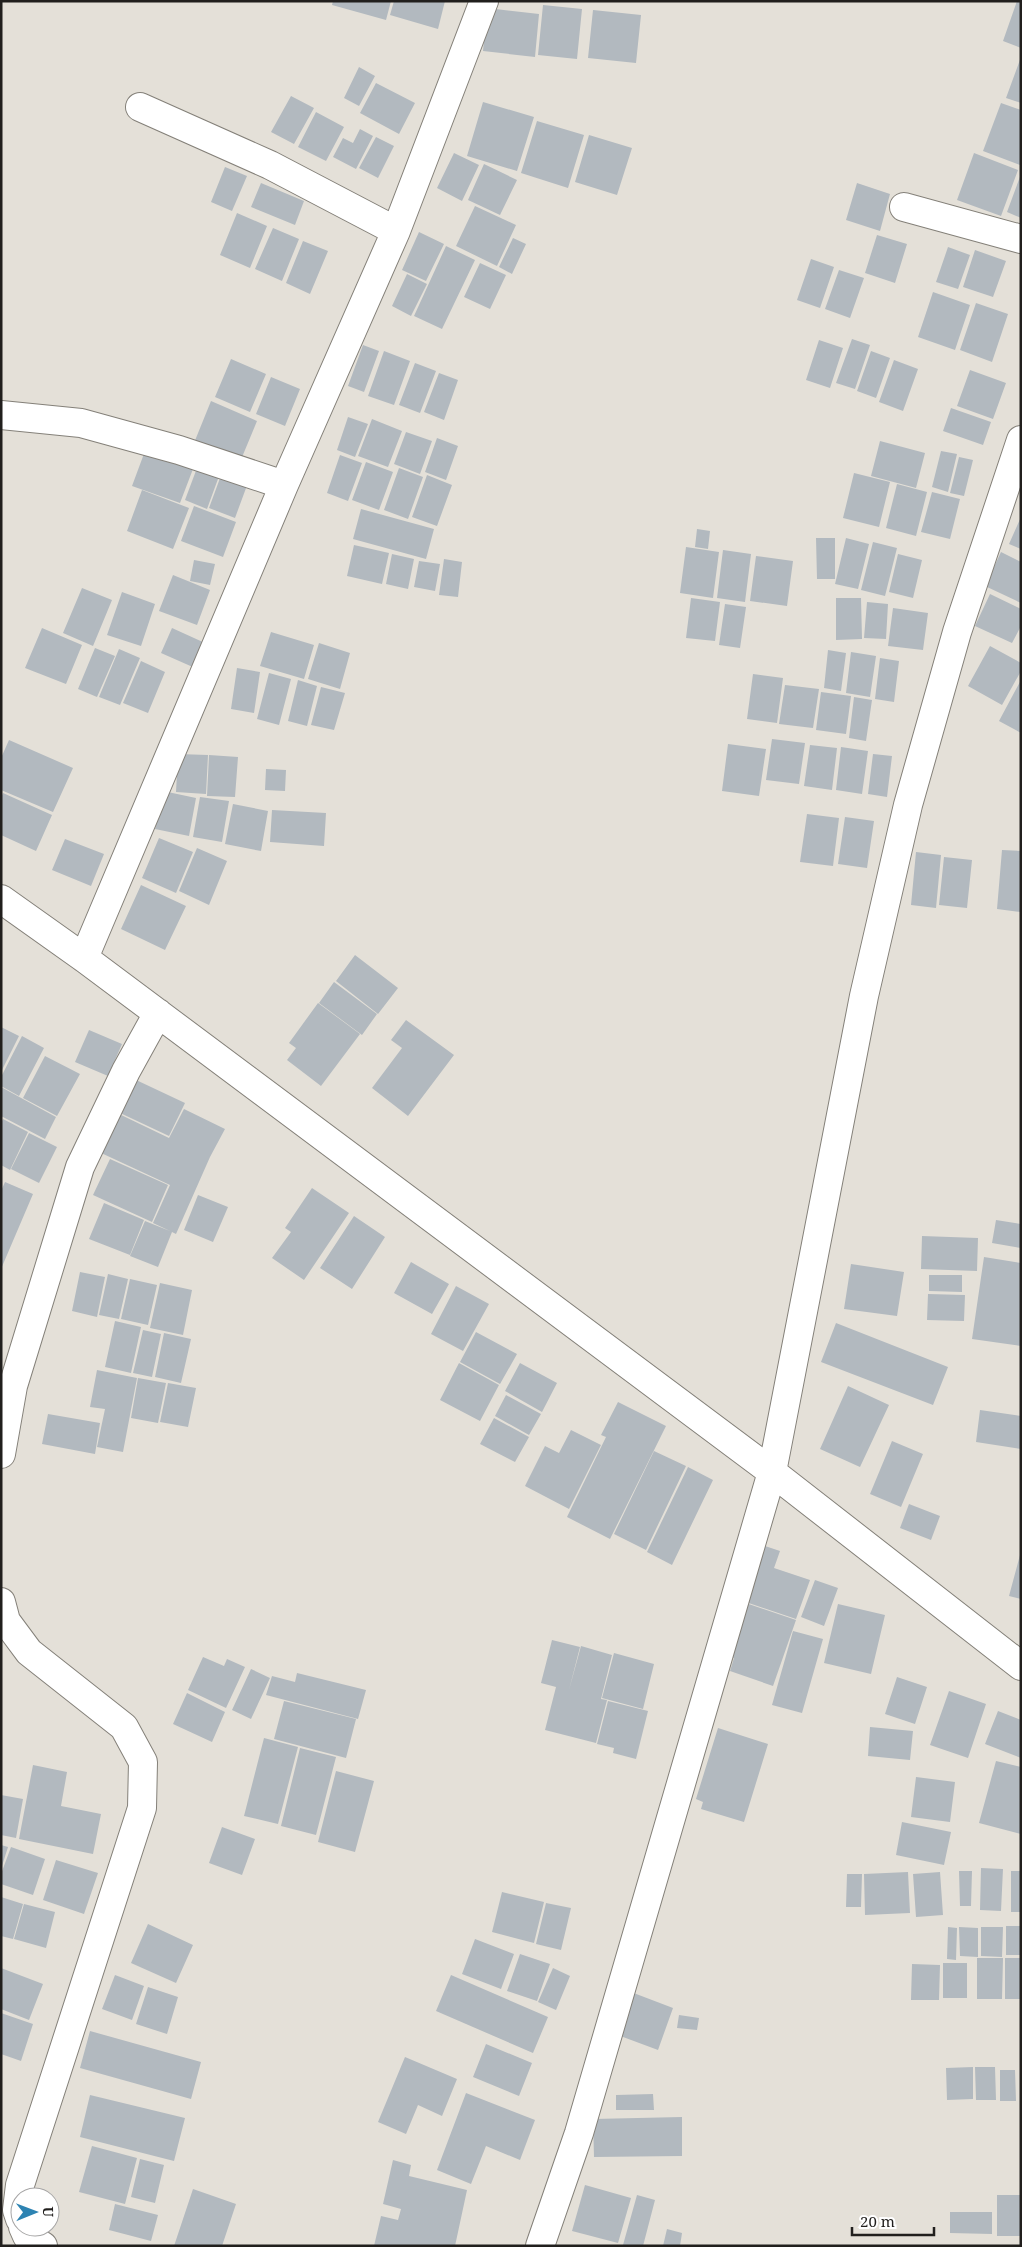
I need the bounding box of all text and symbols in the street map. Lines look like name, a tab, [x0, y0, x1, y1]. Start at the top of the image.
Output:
north arrow	[10, 2187, 60, 2237]
scale bar	[852, 2204, 934, 2236]
text: U	[39, 2206, 58, 2218]
text: 20 m	[860, 2211, 895, 2231]

